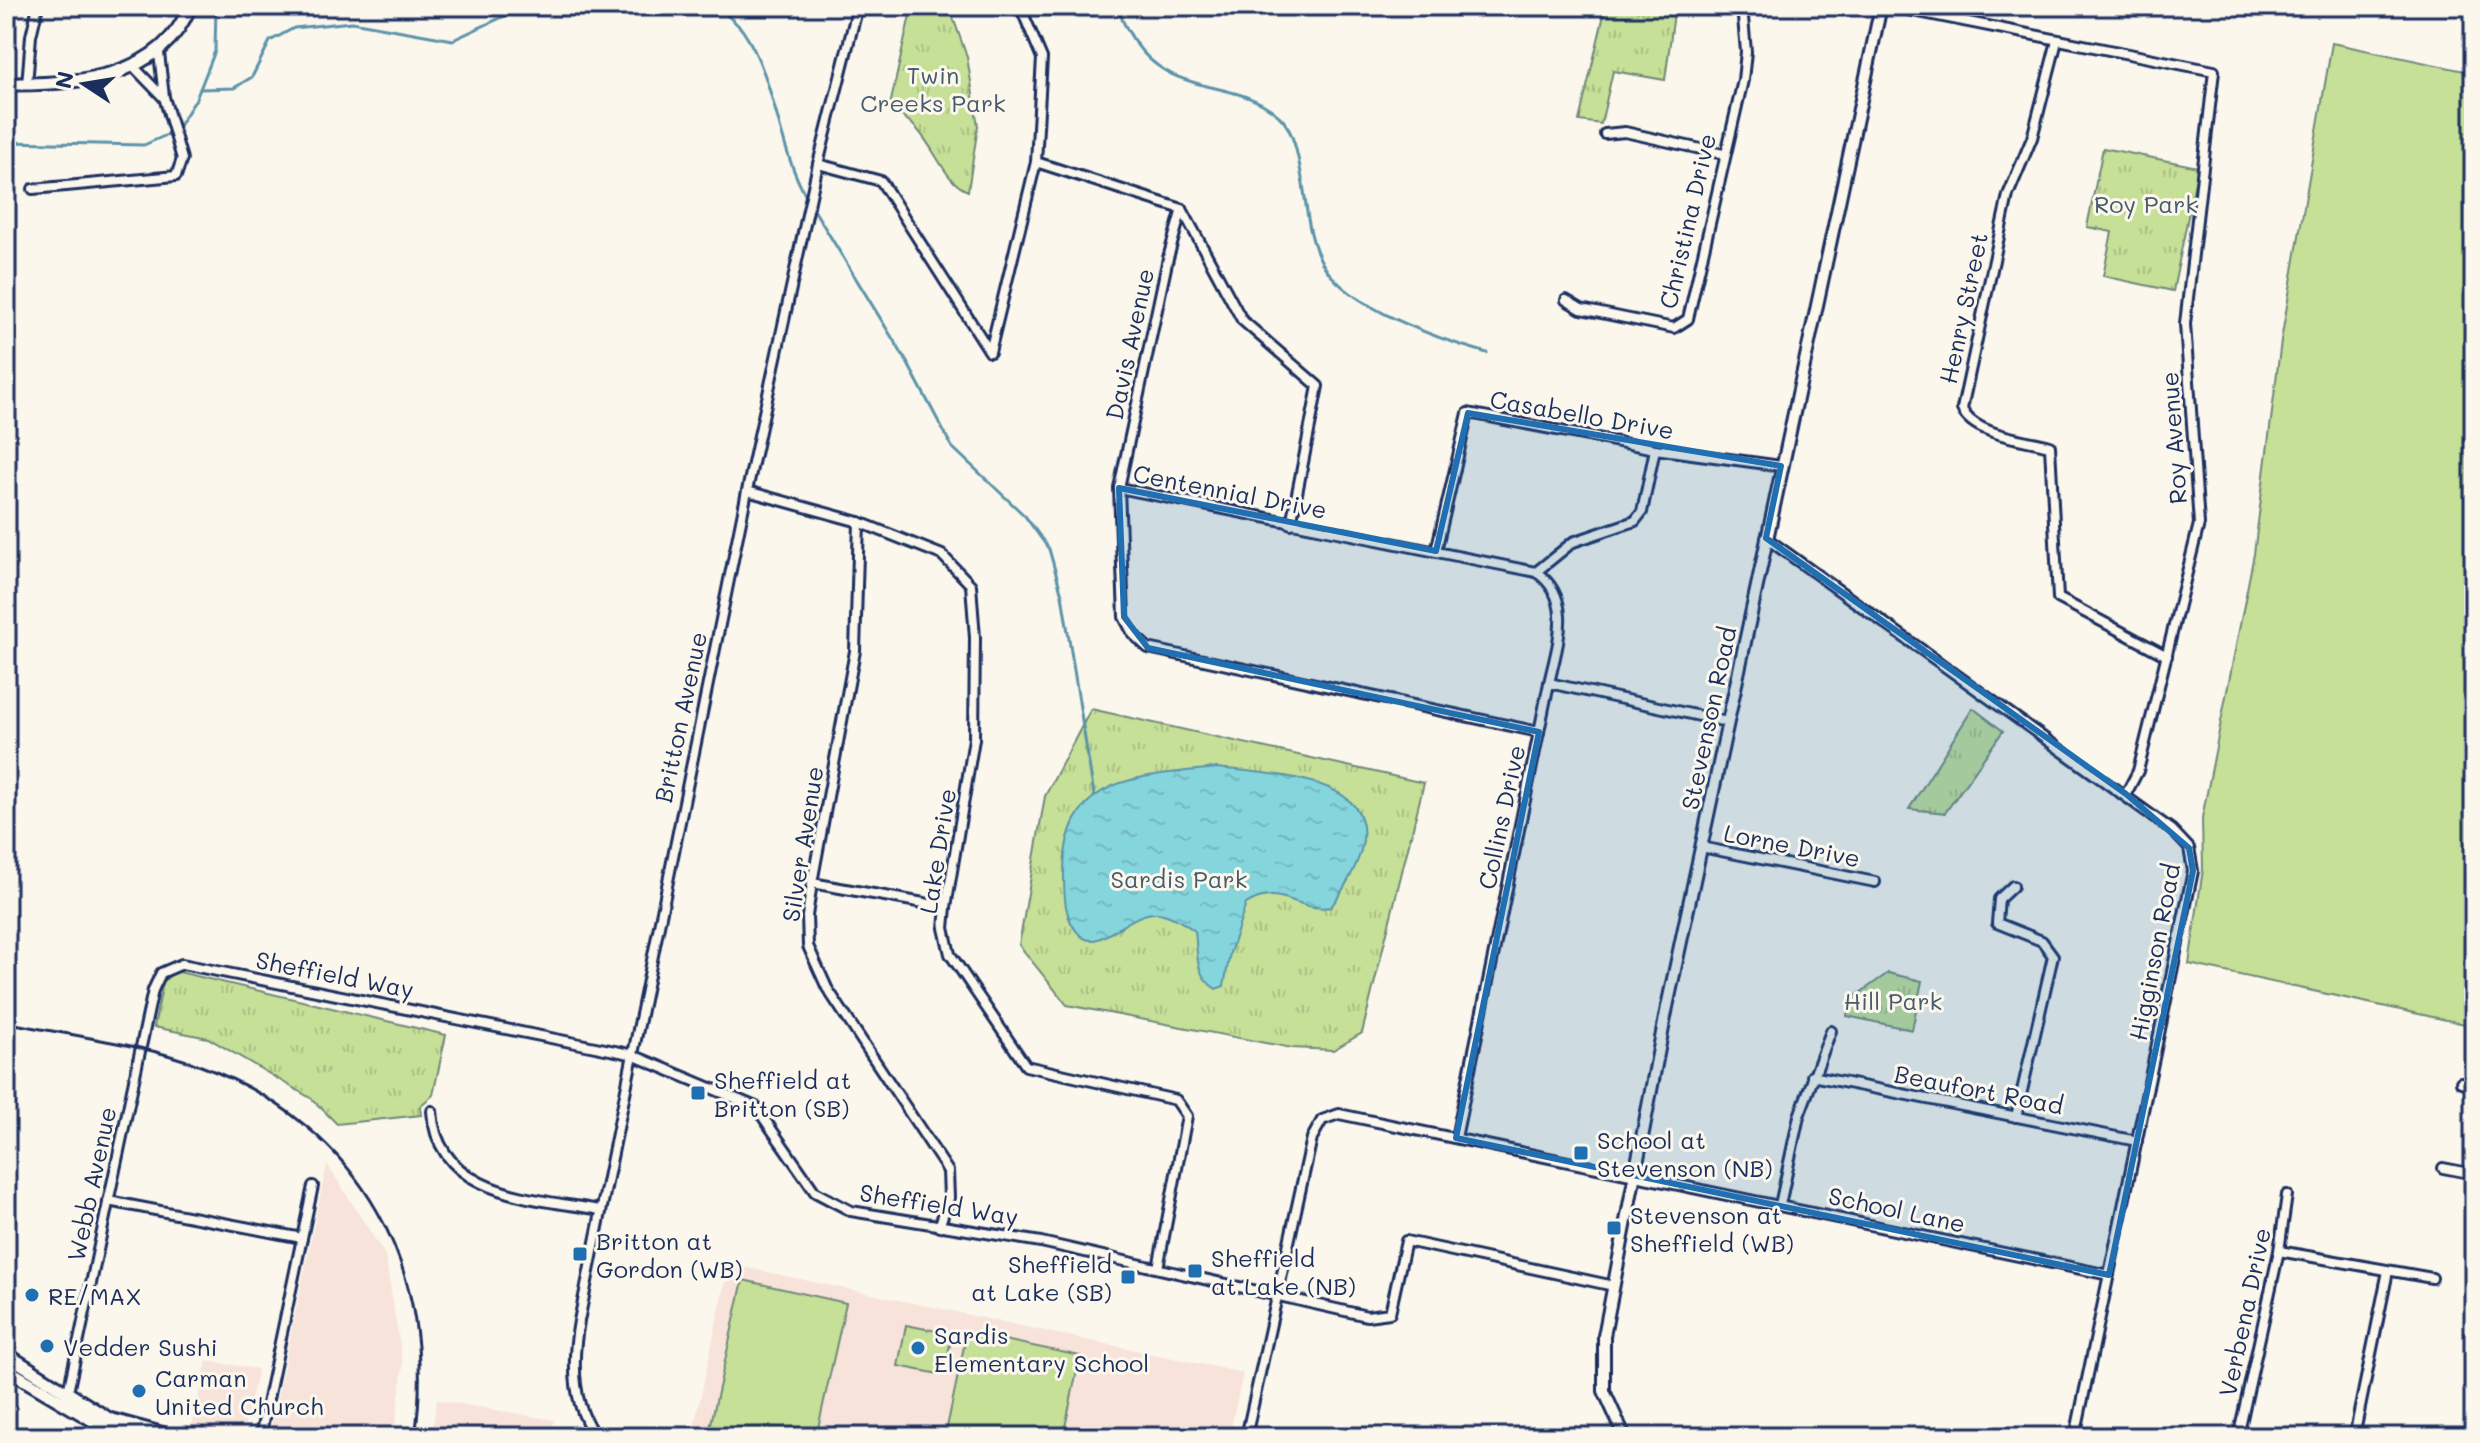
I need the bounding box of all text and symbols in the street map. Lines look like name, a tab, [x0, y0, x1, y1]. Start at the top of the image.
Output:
north arrow	[44, 44, 124, 124]
park label: Twin Creeks Park	[860, 59, 1006, 118]
text: N	[48, 69, 80, 91]
street label: Christina Drive	[1652, 130, 1722, 312]
park label: Roy Park	[2094, 188, 2198, 219]
street label: Henry Street	[1932, 229, 1994, 387]
street label: Davis Avenue	[1098, 266, 1160, 422]
street label: Roy Avenue	[2153, 371, 2193, 505]
street label: Casabello Drive	[1488, 383, 1676, 445]
street label: Centennial Drive	[1130, 457, 1330, 525]
street label: Stevenson Road	[1673, 624, 1743, 812]
street label: Britton Avenue	[647, 629, 713, 805]
street label: Collins Drive	[1471, 742, 1531, 892]
street label: Silver Avenue	[774, 764, 830, 924]
street label: Lake Drive	[912, 786, 962, 916]
street label: Lorne Drive	[1721, 817, 1863, 873]
street label: Higginson Road	[2122, 861, 2186, 1043]
park label: Sardis Park	[1111, 863, 1247, 894]
street label: Sheffield Way	[253, 943, 417, 1005]
park label: Hill Park	[1844, 985, 1942, 1016]
street label: Beaufort Road	[1892, 1057, 2066, 1121]
place label: Sheffield at Britton (SB)	[714, 1064, 851, 1123]
marker: Sheffield at Britton (SB)	[689, 1084, 707, 1102]
street label: Webb Avenue	[59, 1104, 123, 1264]
place label: School at Stevenson (NB)	[1597, 1124, 1773, 1183]
marker: School at Stevenson (NB)	[1572, 1144, 1590, 1162]
street label: Sheffield Way	[857, 1176, 1021, 1232]
street label: School Lane	[1826, 1179, 1968, 1239]
place label: Stevenson at Sheffield (WB)	[1630, 1199, 1794, 1258]
marker: Stevenson at Sheffield (WB)	[1605, 1219, 1623, 1237]
place label: Britton at Gordon (WB)	[596, 1225, 743, 1284]
street label: Verbena Drive	[2211, 1225, 2277, 1399]
place label: Sheffield at Lake (NB)	[1211, 1242, 1356, 1301]
marker: Britton at Gordon (WB)	[571, 1245, 589, 1263]
place label: Sheffield at Lake (SB)	[971, 1248, 1112, 1307]
marker: Sheffield at Lake (NB)	[1186, 1262, 1204, 1280]
marker: Sheffield at Lake (SB)	[1119, 1268, 1137, 1286]
place label: RE/MAX	[48, 1280, 141, 1311]
marker: RE/MAX	[23, 1286, 41, 1304]
place label: Sardis Elementary School	[934, 1319, 1149, 1378]
place label: Vedder Sushi	[63, 1331, 218, 1362]
marker: Vedder Sushi	[38, 1337, 56, 1355]
marker: Sardis Elementary School	[909, 1339, 927, 1357]
place label: Carman United Church	[155, 1362, 323, 1421]
marker: Carman United Church	[130, 1382, 148, 1400]

